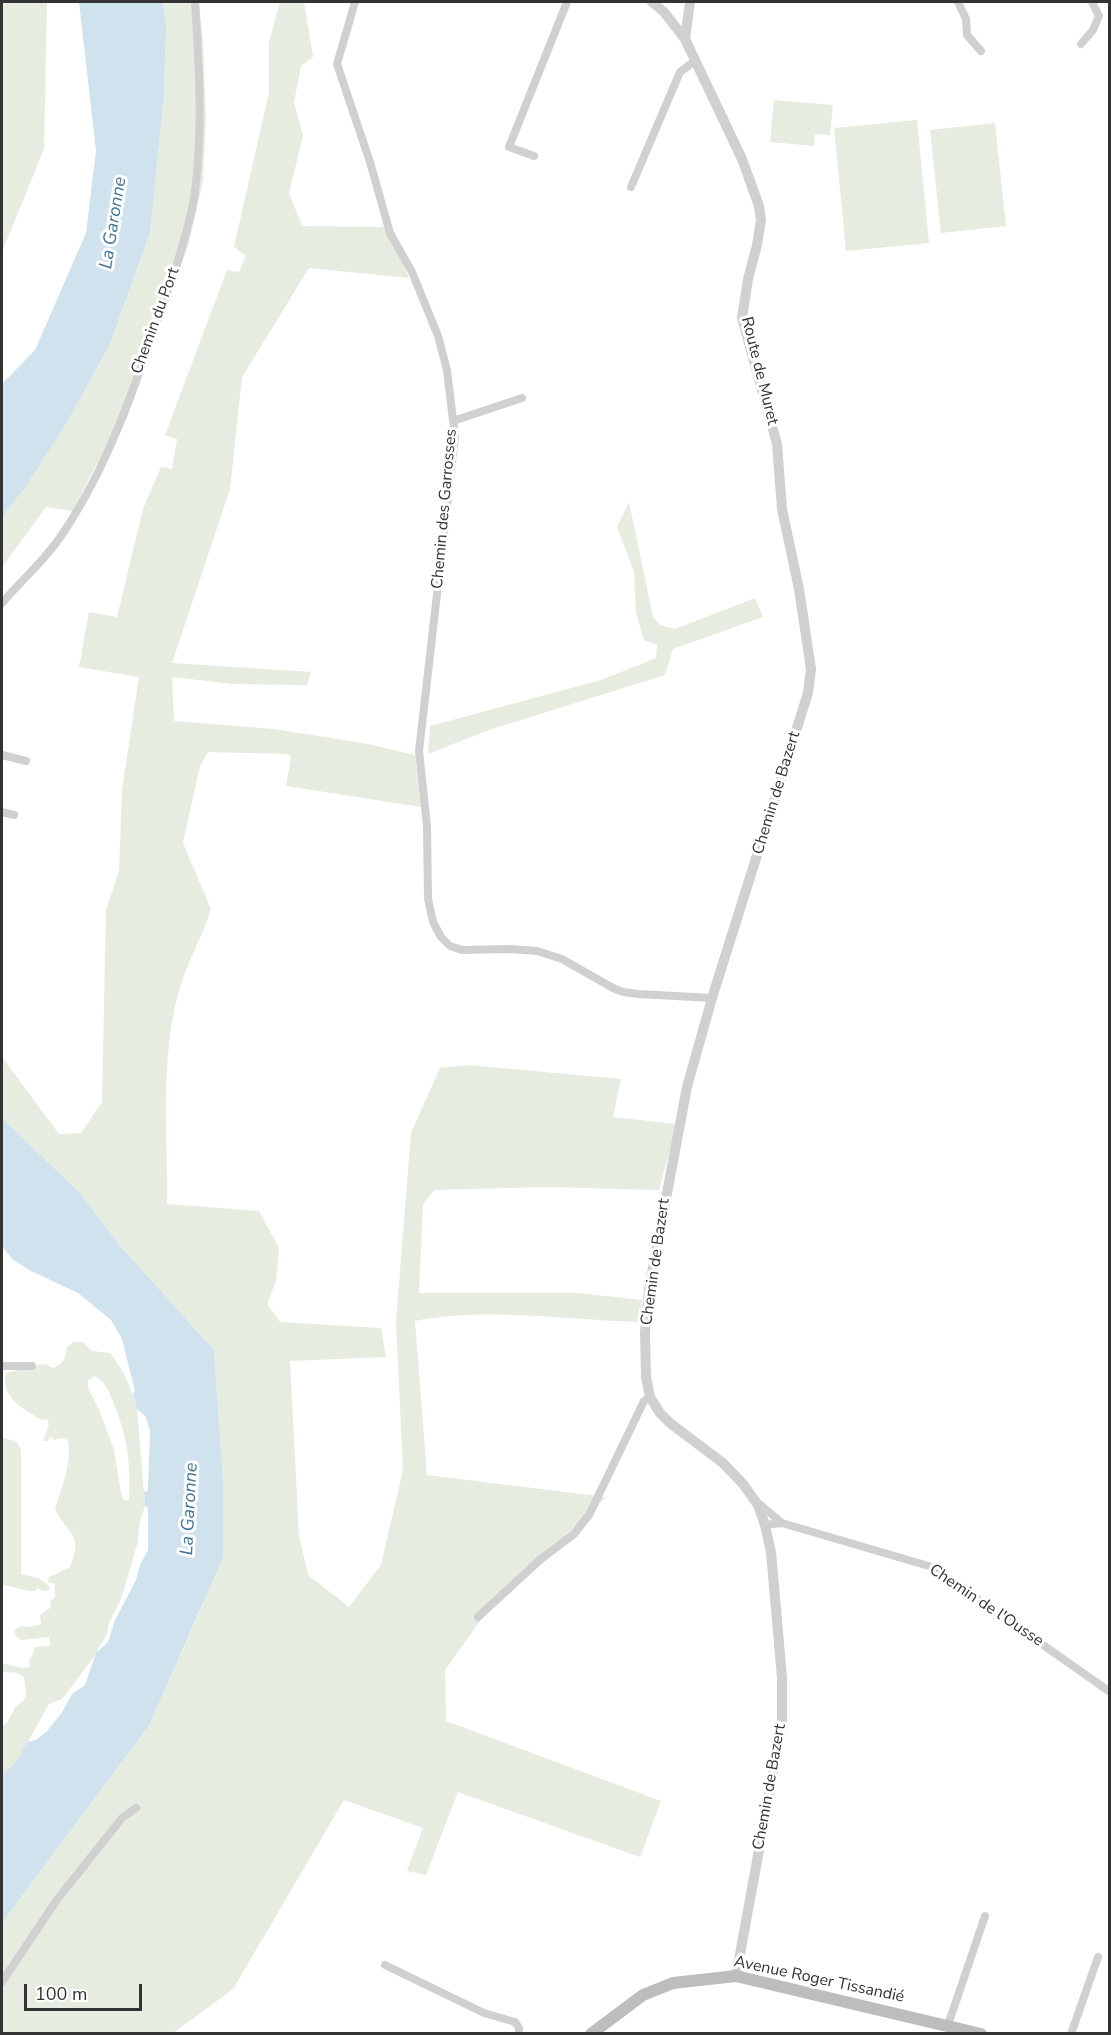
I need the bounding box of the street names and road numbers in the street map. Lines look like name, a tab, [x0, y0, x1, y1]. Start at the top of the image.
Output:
street label: Chemin du Port	[128, 265, 184, 377]
street label: Route de Muret	[736, 315, 782, 427]
street label: Chemin des Garrosses	[428, 428, 462, 590]
street label: Chemin de Bazert	[749, 729, 805, 857]
street label: Chemin de Bazert	[638, 1197, 674, 1327]
street label: Chemin de l'Ousse	[925, 1561, 1047, 1651]
street label: Chemin de Bazert	[749, 1722, 791, 1852]
street label: Avenue Roger Tissandié	[732, 1953, 906, 2007]

